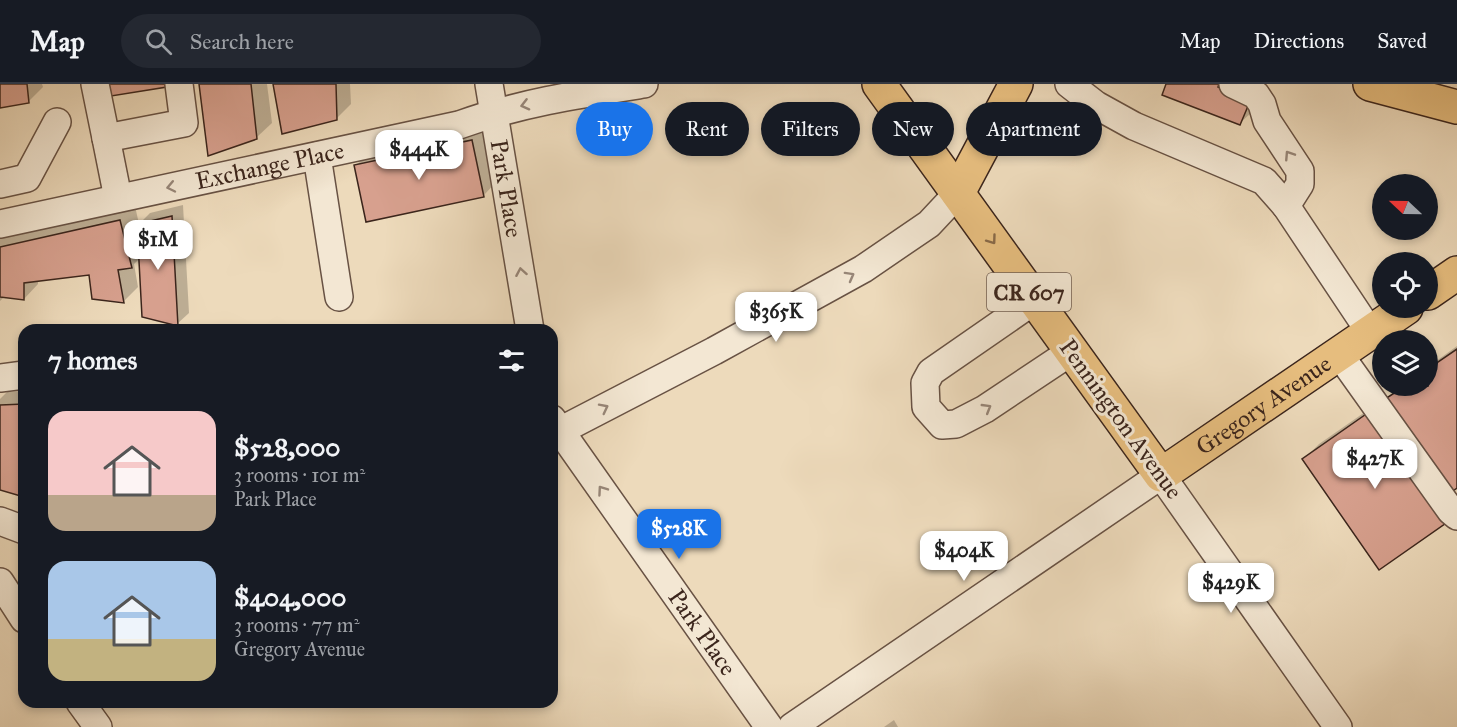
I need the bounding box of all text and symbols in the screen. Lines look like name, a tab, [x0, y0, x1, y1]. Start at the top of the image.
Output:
search box	[121, 14, 541, 68]
text: Map	[30, 24, 85, 59]
icon: search	[142, 25, 175, 58]
text: Search here	[190, 28, 294, 55]
text: Map	[1180, 28, 1221, 54]
text: Directions	[1254, 28, 1344, 54]
text: Saved	[1377, 28, 1427, 54]
one-way arrow	[520, 97, 530, 110]
chip: Buy	[576, 102, 653, 156]
chip: Rent	[665, 102, 749, 156]
chip: Filters	[761, 102, 860, 156]
chip: New	[872, 102, 954, 156]
chip: Apartment	[966, 102, 1102, 156]
pin: $444K	[377, 130, 461, 181]
street label: Exchange Place	[193, 135, 347, 196]
text: $444K	[389, 137, 449, 161]
street label: Park Place	[483, 137, 529, 240]
one-way arrow	[1286, 150, 1297, 161]
north arrow	[1372, 174, 1438, 240]
map controls	[1372, 174, 1438, 396]
one-way arrow	[167, 180, 177, 193]
pin: $1M	[129, 220, 187, 271]
text: $1M	[138, 227, 178, 251]
one-way arrow	[985, 234, 996, 245]
button: locate	[1372, 252, 1438, 318]
one-way arrow	[515, 268, 527, 277]
one-way arrow	[844, 272, 854, 283]
road number: CR 607	[987, 273, 1071, 311]
pin: $365K	[734, 292, 818, 343]
text: $365K	[749, 299, 803, 323]
button: layers	[1372, 330, 1438, 396]
street label: Pennington Avenue	[1053, 333, 1189, 505]
text: 7 homes	[48, 344, 137, 376]
icon: filters	[495, 344, 528, 377]
street label: Gregory Avenue	[1190, 349, 1337, 462]
one-way arrow	[981, 403, 991, 415]
one-way arrow	[598, 404, 608, 415]
text: $528,000	[234, 431, 340, 463]
icon: home	[96, 435, 168, 507]
pin: $427K	[1333, 439, 1417, 490]
text: $427K	[1346, 446, 1404, 470]
text: 3 rooms · 101 m²	[234, 463, 365, 487]
one-way arrow	[598, 486, 609, 497]
text: Park Place	[234, 487, 317, 511]
pin: $528K	[637, 509, 721, 560]
text: $528K	[651, 516, 707, 540]
pin: $404K	[922, 531, 1006, 582]
text: $404K	[934, 538, 994, 562]
pin: $429K	[1189, 563, 1273, 614]
text: $429K	[1202, 570, 1260, 594]
text: $404,000	[234, 581, 346, 613]
street label: Park Place	[662, 583, 743, 682]
icon: home	[96, 585, 168, 657]
text: 3 rooms · 77 m²	[234, 613, 359, 637]
text: Gregory Avenue	[234, 637, 365, 661]

